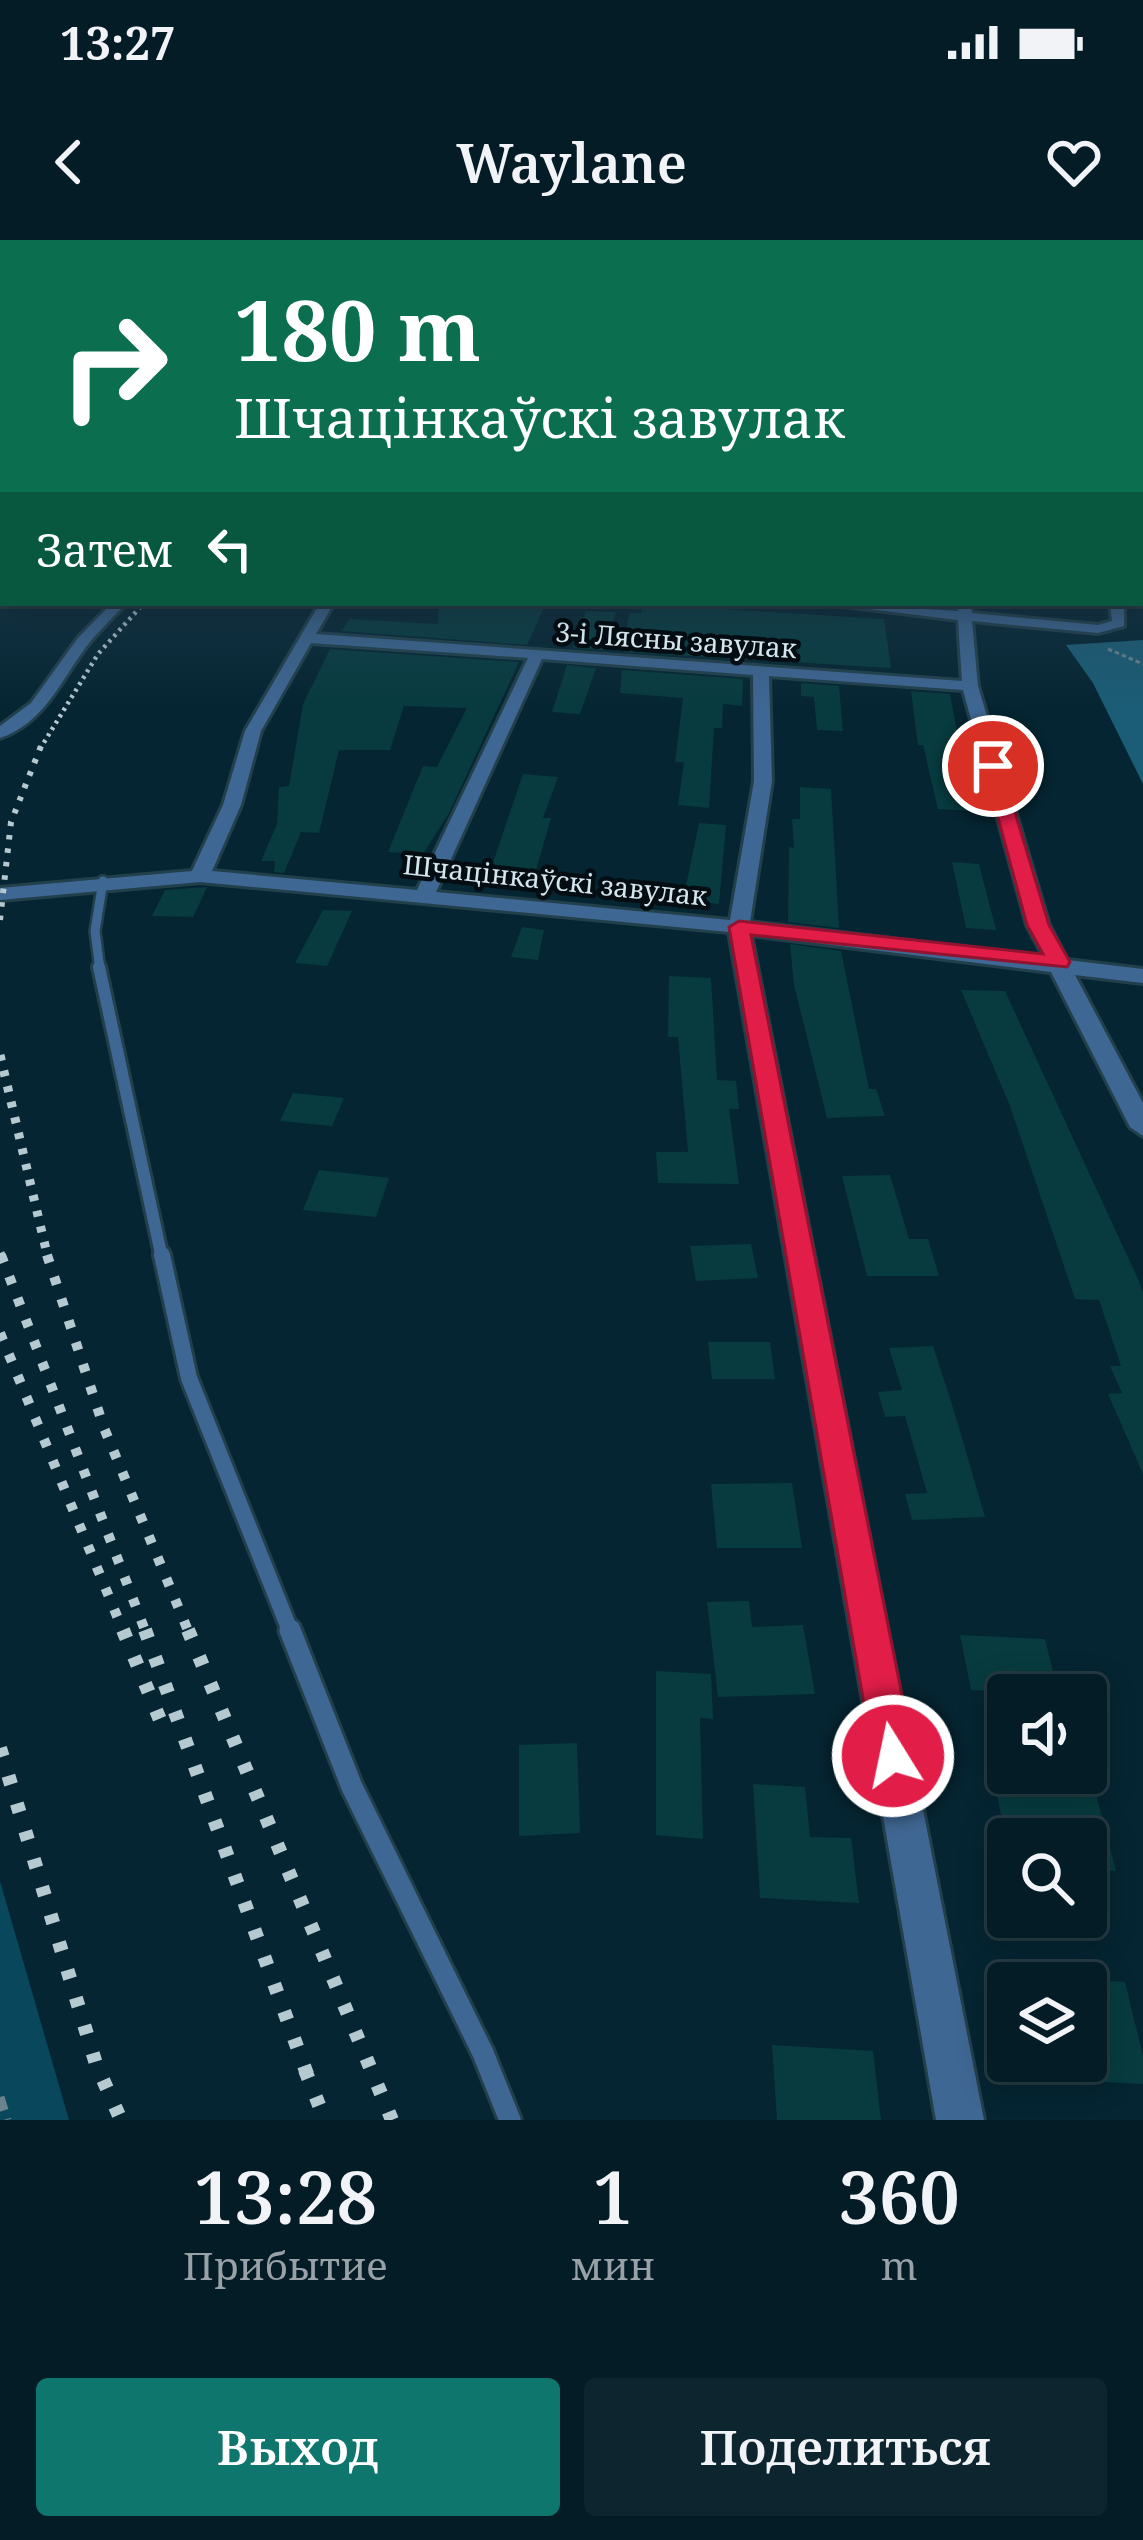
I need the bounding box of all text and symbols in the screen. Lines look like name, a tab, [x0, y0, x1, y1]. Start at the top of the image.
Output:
text: 13:27	[60, 12, 175, 73]
text: Waylane	[456, 125, 687, 199]
icon: back	[36, 129, 102, 195]
icon: heart	[1041, 129, 1107, 195]
text: 180 m	[234, 271, 481, 386]
icon: right	[36, 288, 192, 444]
text: Шчацінкаўскі завулак	[234, 380, 845, 454]
icon: left	[197, 516, 263, 582]
text: Затем	[36, 519, 173, 580]
street label: 3-і Лясны завулак	[554, 613, 798, 666]
pin	[942, 715, 1044, 817]
icon: arrive	[960, 733, 1026, 799]
street label: Шчацінкаўскі завулак	[401, 845, 709, 914]
map controls	[987, 1674, 1107, 2082]
button: sound	[987, 1674, 1107, 1794]
position arrow	[830, 1693, 956, 1819]
button: search	[987, 1818, 1107, 1938]
button: layers	[987, 1962, 1107, 2082]
text: 13:28	[194, 2147, 377, 2245]
text: 1	[593, 2147, 633, 2245]
text: 360	[838, 2147, 960, 2245]
text: Прибытие	[183, 2238, 387, 2291]
text: мин	[571, 2238, 655, 2291]
text: m	[881, 2238, 918, 2291]
button: Выход	[36, 2378, 560, 2516]
button: Поделиться	[584, 2378, 1107, 2516]

